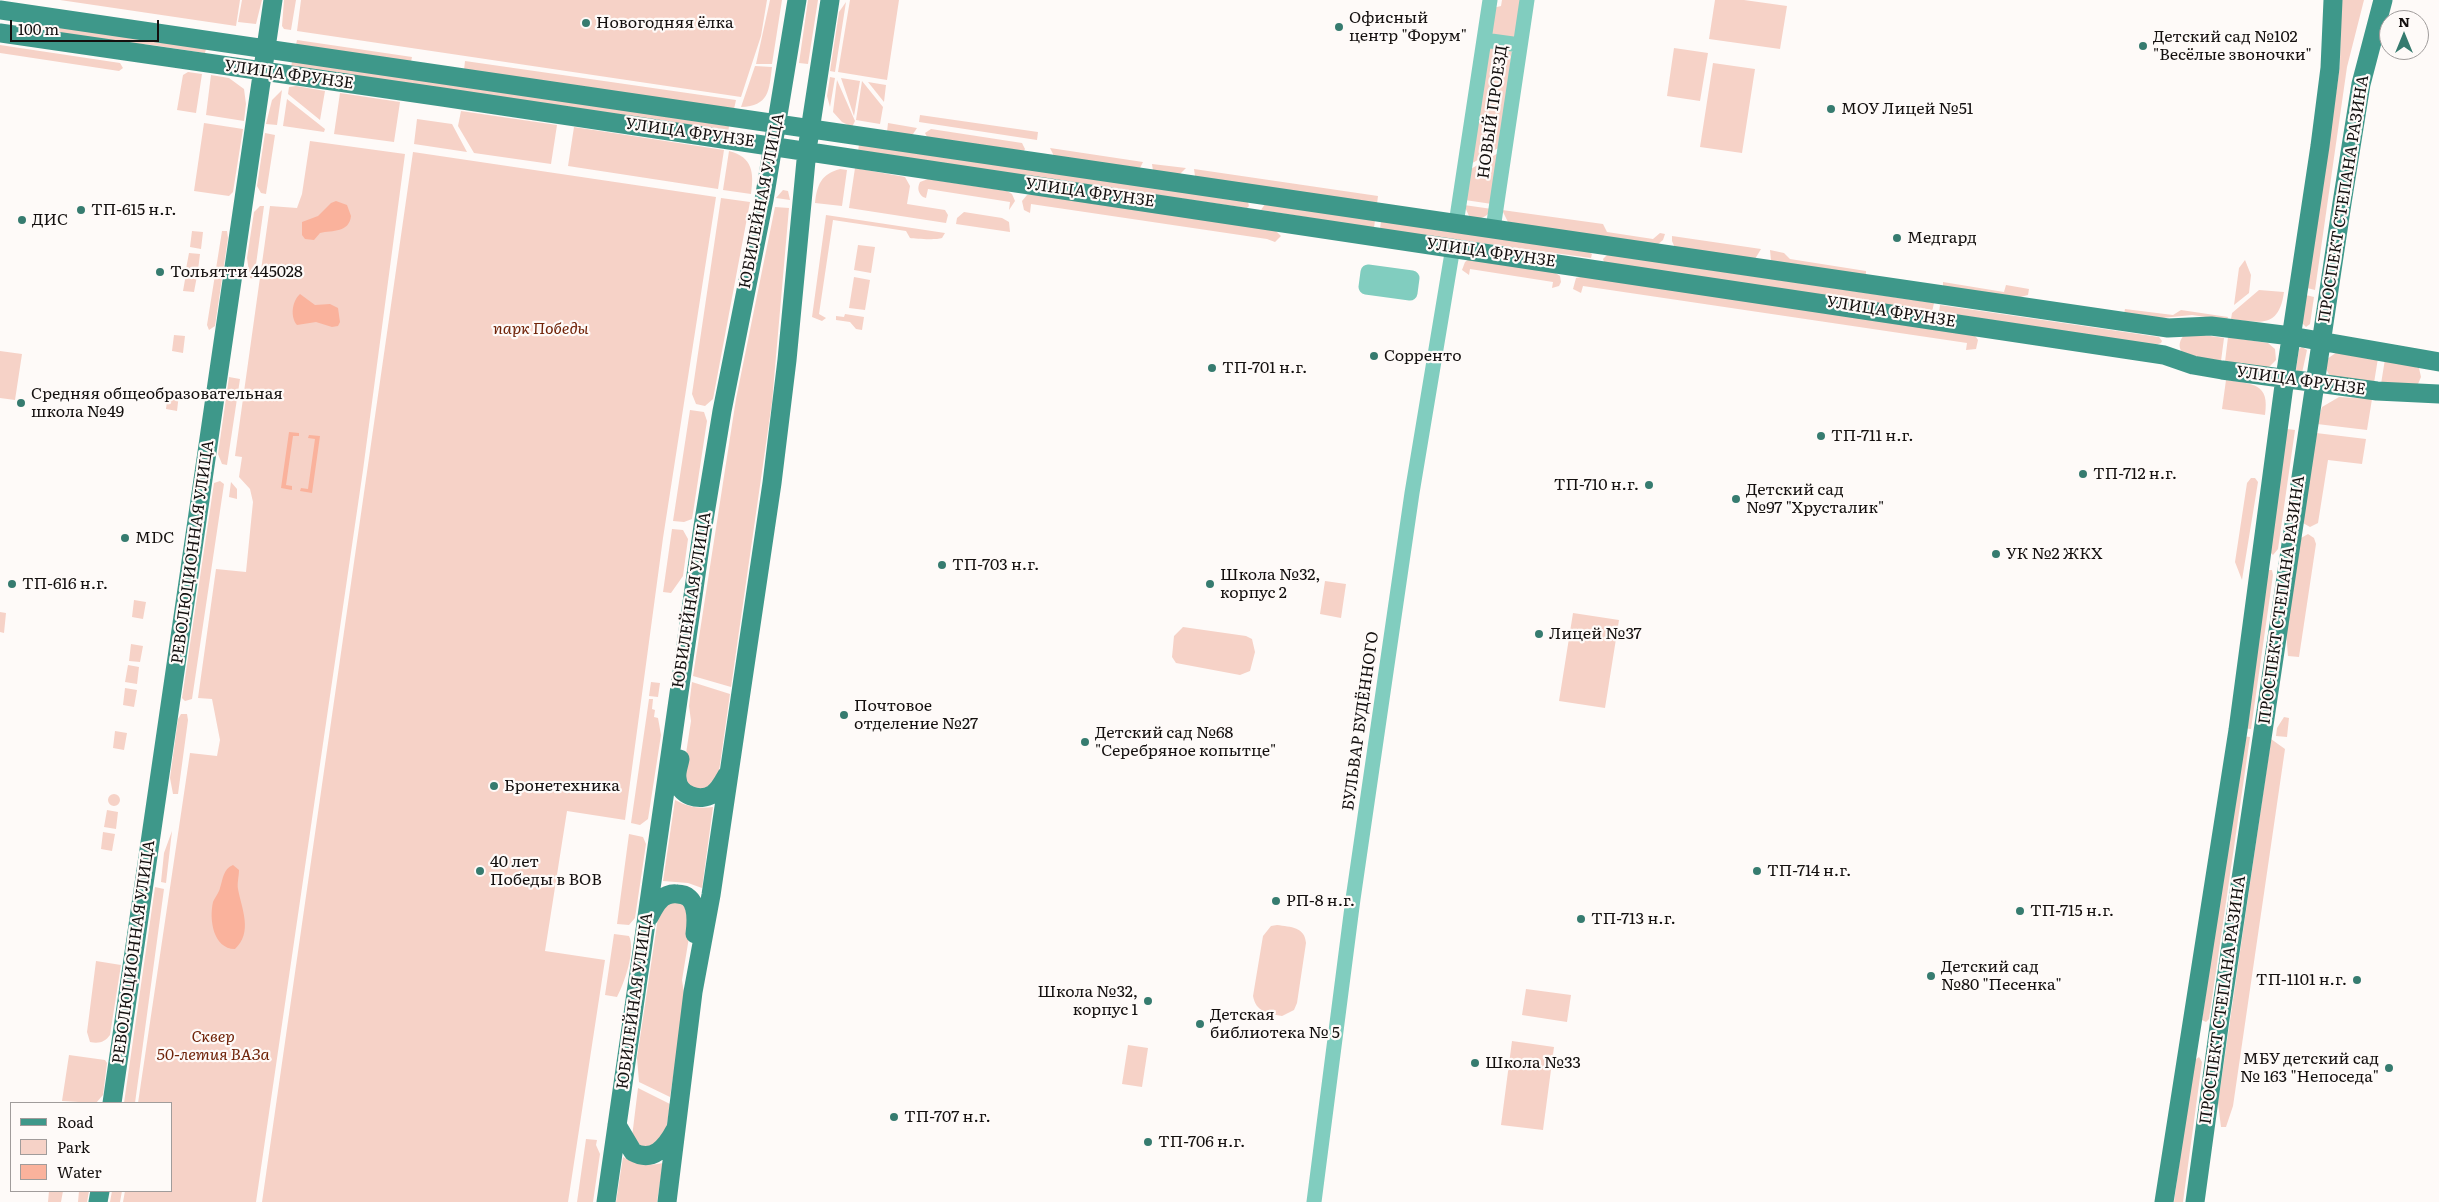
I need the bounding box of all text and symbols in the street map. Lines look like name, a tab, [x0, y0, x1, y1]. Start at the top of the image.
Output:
place label: Офисный центр "Форум"	[1349, 8, 1467, 46]
scale bar	[12, 10, 161, 42]
north arrow	[2379, 10, 2429, 60]
text: N	[2398, 11, 2410, 31]
place label: Новогодняя ёлка	[596, 13, 734, 33]
text: 100 m	[18, 17, 59, 40]
marker: Новогодняя ёлка	[580, 17, 592, 29]
marker: Офисный центр "Форум"	[1333, 21, 1345, 33]
place label: Детский сад №102 "Весёлые звоночки"	[2153, 27, 2312, 65]
marker: Детский сад №102 "Весёлые звоночки"	[2137, 40, 2149, 52]
street label: НОВЫЙ ПРОЕЗД	[1474, 44, 1512, 180]
street label: УЛИЦА ФРУНЗЕ	[223, 56, 355, 94]
street label: ПРОСПЕКТ СТЕПАНА РАЗИНА	[2315, 74, 2373, 324]
place label: МОУ Лицей №51	[1841, 99, 1973, 119]
marker: МОУ Лицей №51	[1825, 103, 1837, 115]
street label: ЮБИЛЕЙНАЯ УЛИЦА	[736, 112, 788, 290]
street label: УЛИЦА ФРУНЗЕ	[624, 114, 756, 152]
street label: УЛИЦА ФРУНЗЕ	[1024, 174, 1156, 212]
place label: ТП-615 н.г.	[91, 200, 177, 220]
marker: ТП-615 н.г.	[75, 204, 87, 216]
place label: ДИС	[32, 210, 68, 230]
marker: ДИС	[16, 214, 28, 226]
place label: Медгард	[1907, 228, 1977, 248]
marker: Медгард	[1891, 232, 1903, 244]
street label: УЛИЦА ФРУНЗЕ	[1425, 234, 1557, 272]
place label: Тольятти 445028	[170, 262, 303, 282]
marker: Тольятти 445028	[154, 266, 166, 278]
street label: УЛИЦА ФРУНЗЕ	[1825, 292, 1957, 332]
park label: парк Победы	[493, 319, 589, 339]
place label: Сорренто	[1384, 346, 1462, 366]
marker: Сорренто	[1368, 350, 1380, 362]
place label: ТП-701 н.г.	[1222, 358, 1307, 378]
marker: ТП-701 н.г.	[1206, 362, 1218, 374]
street label: УЛИЦА ФРУНЗЕ	[2235, 362, 2367, 400]
place label: Средняя общеобразовательная школа №49	[31, 384, 283, 422]
marker: Средняя общеобразовательная школа №49	[15, 397, 27, 409]
place label: ТП-711 н.г.	[1831, 426, 1914, 446]
marker: ТП-711 н.г.	[1815, 430, 1827, 442]
street label: РЕВОЛЮЦИОННАЯ УЛИЦА	[168, 439, 218, 665]
place label: ТП-712 н.г.	[2093, 464, 2177, 484]
marker: ТП-712 н.г.	[2077, 468, 2089, 480]
street label: ПРОСПЕКТ СТЕПАНА РАЗИНА	[2255, 474, 2309, 726]
place label: ТП-710 н.г.	[1554, 475, 1639, 495]
marker: ТП-710 н.г.	[1643, 479, 1655, 491]
place label: Детский сад №97 "Хрусталик"	[1746, 480, 1884, 518]
marker: Детский сад №97 "Хрусталик"	[1730, 493, 1742, 505]
street label: ЮБИЛЕЙНАЯ УЛИЦА	[669, 510, 715, 690]
place label: MDC	[135, 528, 174, 548]
marker: MDC	[119, 532, 131, 544]
place label: УК №2 ЖКХ	[2006, 544, 2102, 564]
marker: УК №2 ЖКХ	[1990, 548, 2002, 560]
place label: ТП-703 н.г.	[952, 555, 1039, 575]
marker: ТП-703 н.г.	[936, 559, 948, 571]
place label: Школа №32, корпус 2	[1220, 565, 1321, 603]
place label: ТП-616 н.г.	[22, 574, 108, 594]
marker: ТП-616 н.г.	[6, 578, 18, 590]
marker: Школа №32, корпус 2	[1204, 578, 1216, 590]
place label: Лицей №37	[1549, 624, 1642, 644]
marker: Лицей №37	[1533, 628, 1545, 640]
street label: БУЛЬВАР БУДЁННОГО	[1339, 630, 1383, 812]
place label: Почтовое отделение №27	[854, 696, 978, 734]
marker: Почтовое отделение №27	[838, 709, 850, 721]
place label: Детский сад №68 "Серебряное копытце"	[1095, 723, 1276, 761]
marker: Детский сад №68 "Серебряное копытце"	[1079, 736, 1091, 748]
place label: Бронетехника	[504, 776, 620, 796]
marker: Бронетехника	[488, 780, 500, 792]
street label: РЕВОЛЮЦИОННАЯ УЛИЦА	[109, 839, 159, 1065]
place label: 40 лет Победы в ВОВ	[490, 852, 602, 890]
place label: ТП-714 н.г.	[1767, 861, 1851, 881]
marker: 40 лет Победы в ВОВ	[474, 865, 486, 877]
marker: ТП-714 н.г.	[1751, 865, 1763, 877]
street label: ПРОСПЕКТ СТЕПАНА РАЗИНА	[2196, 874, 2250, 1126]
place label: РП-8 н.г.	[1286, 891, 1355, 911]
marker: РП-8 н.г.	[1270, 895, 1282, 907]
place label: ТП-715 н.г.	[2030, 901, 2114, 921]
marker: ТП-715 н.г.	[2014, 905, 2026, 917]
place label: ТП-713 н.г.	[1591, 909, 1676, 929]
street label: ЮБИЛЕЙНАЯ УЛИЦА	[613, 911, 657, 1091]
marker: ТП-713 н.г.	[1575, 913, 1587, 925]
place label: Детский сад №80 "Песенка"	[1941, 957, 2062, 995]
marker: Детский сад №80 "Песенка"	[1925, 970, 1937, 982]
place label: ТП-1101 н.г.	[2256, 970, 2347, 990]
marker: ТП-1101 н.г.	[2351, 974, 2363, 986]
place label: Школа №32, корпус 1	[1037, 982, 1138, 1020]
marker: Школа №32, корпус 1	[1142, 995, 1154, 1007]
place label: Детская библиотека № 5	[1210, 1005, 1340, 1043]
marker: Детская библиотека № 5	[1194, 1018, 1206, 1030]
park label: Сквер 50-летия ВАЗа	[156, 1027, 270, 1065]
place label: МБУ детский сад № 163 "Непоседа"	[2240, 1049, 2379, 1087]
place label: Школа №33	[1485, 1053, 1581, 1073]
marker: Школа №33	[1469, 1057, 1481, 1069]
marker: МБУ детский сад № 163 "Непоседа"	[2383, 1062, 2395, 1074]
legend	[10, 1102, 172, 1192]
place label: ТП-707 н.г.	[904, 1107, 991, 1127]
text: Road	[57, 1110, 93, 1133]
marker: ТП-707 н.г.	[888, 1111, 900, 1123]
place label: ТП-706 н.г.	[1158, 1132, 1245, 1152]
text: Park	[57, 1135, 90, 1158]
marker: ТП-706 н.г.	[1142, 1136, 1154, 1148]
text: Water	[57, 1160, 102, 1183]

